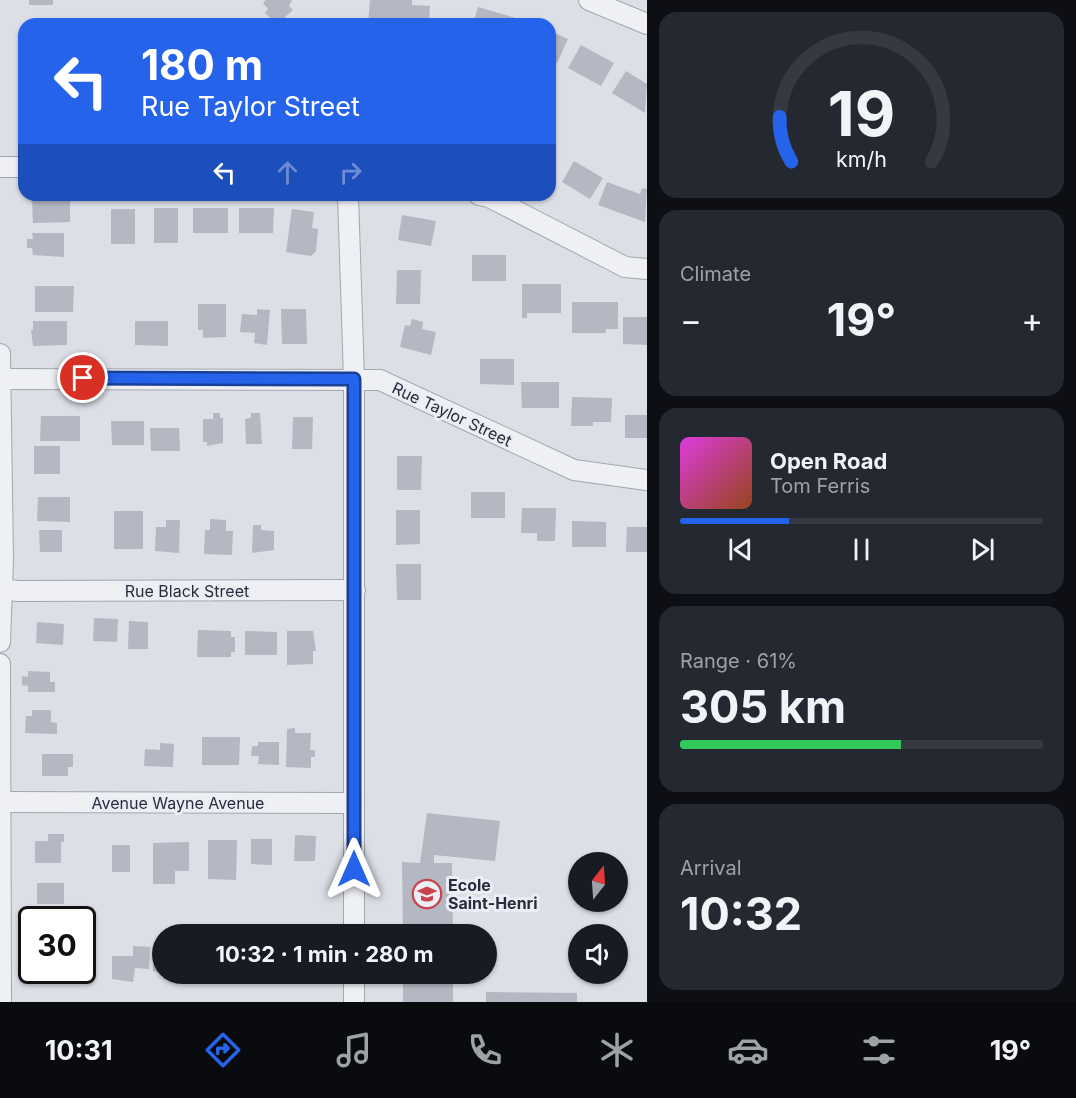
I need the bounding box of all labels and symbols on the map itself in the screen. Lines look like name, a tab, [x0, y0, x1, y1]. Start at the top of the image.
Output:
pin	[57, 352, 108, 403]
street label: Rue Taylor Street	[389, 378, 515, 450]
street label: Rue Black Street	[125, 581, 249, 601]
street label: Avenue Wayne Avenue	[92, 793, 264, 813]
position arrow	[322, 837, 386, 901]
north arrow	[568, 852, 628, 912]
place label: Ecole Saint-Henri	[448, 875, 538, 913]
school or university icon: Ecole Saint-Henri	[411, 878, 443, 910]
speed limit sign: 30	[18, 906, 96, 984]

